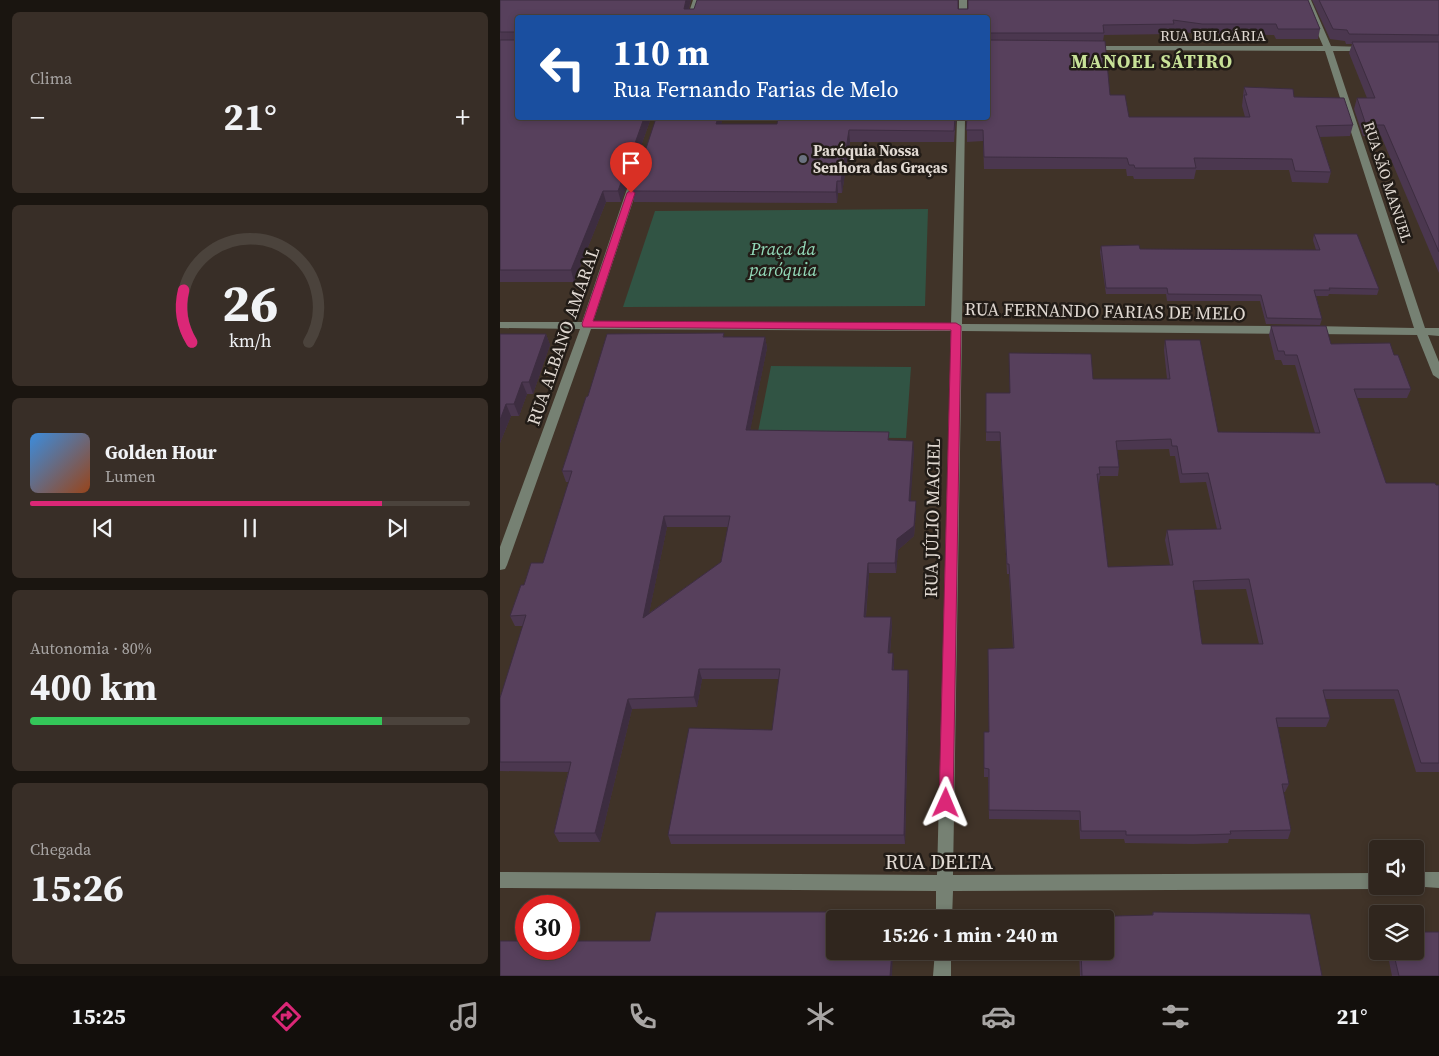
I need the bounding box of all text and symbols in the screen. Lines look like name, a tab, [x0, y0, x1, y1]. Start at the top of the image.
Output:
street label: RUA BULGÁRIA	[1160, 25, 1266, 46]
text: 110 m	[613, 29, 709, 77]
icon: left	[530, 35, 595, 100]
district label: MANOEL SÁTIRO	[1071, 48, 1233, 74]
text: Clima	[30, 67, 72, 89]
text: Rua Fernando Farias de Melo	[613, 74, 899, 104]
text: 21°	[223, 91, 277, 143]
text: −	[30, 98, 45, 136]
text: +	[455, 98, 470, 136]
street label: RUA SÃO MANUEL	[1359, 119, 1417, 245]
place label: Paróquia Nossa Senhora das Graças	[813, 140, 948, 178]
pin	[610, 142, 652, 193]
icon: arrive	[617, 149, 645, 177]
marker: Paróquia Nossa Senhora das Graças	[797, 153, 809, 165]
park label: Praça da paróquia	[747, 236, 818, 282]
street label: RUA ALBANO AMARAL	[521, 243, 605, 429]
text: 26	[222, 267, 278, 338]
street label: RUA FERNANDO FARIAS DE MELO	[964, 296, 1246, 326]
text: km/h	[229, 328, 272, 353]
street label: RUA JÚLIO MACIEL	[918, 438, 946, 598]
text: Golden Hour	[105, 439, 217, 465]
text: Lumen	[105, 465, 156, 487]
icon: previous	[89, 514, 117, 542]
icon: pause	[236, 514, 264, 542]
icon: next	[383, 514, 411, 542]
text: Autonomia · 80%	[30, 637, 152, 659]
text: 400 km	[30, 661, 157, 713]
position arrow	[919, 776, 971, 828]
text: Chegada	[30, 838, 91, 860]
map controls	[1369, 840, 1424, 960]
button: sound	[1369, 840, 1424, 895]
street label: RUA DELTA	[885, 847, 993, 876]
text: 15:26	[30, 862, 124, 914]
speed limit sign: 30	[515, 895, 580, 960]
button: layers	[1369, 905, 1424, 960]
text: 15:26 · 1 min · 240 m	[882, 922, 1058, 948]
icon: directions	[269, 999, 304, 1034]
icon: music	[447, 999, 482, 1034]
icon: phone	[625, 999, 660, 1034]
icon: climate	[803, 999, 838, 1034]
icon: car	[981, 999, 1016, 1034]
icon: filters	[1158, 999, 1193, 1034]
text: 15:25	[71, 1001, 126, 1031]
text: 21°	[1336, 1001, 1368, 1031]

